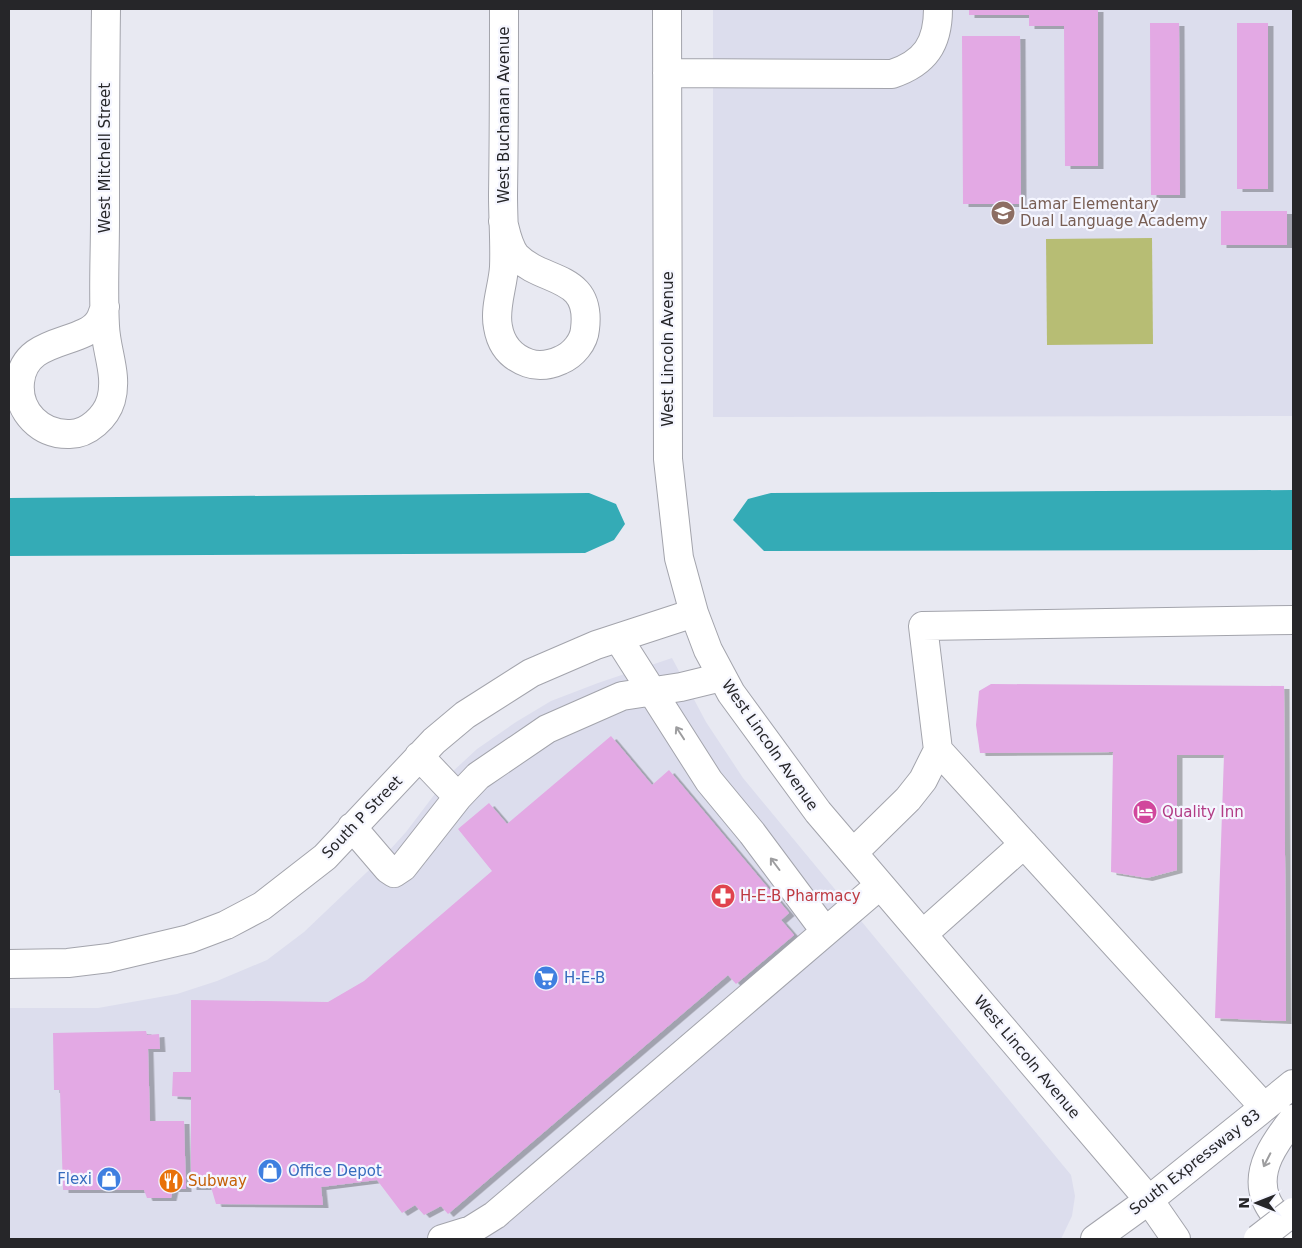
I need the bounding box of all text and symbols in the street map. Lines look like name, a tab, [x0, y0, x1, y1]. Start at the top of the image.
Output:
street label: West Buchanan Avenue	[495, 26, 513, 204]
street label: West Mitchell Street	[96, 83, 114, 233]
place label: Lamar Elementary Dual Language Academy	[1020, 195, 1208, 230]
school or university icon: Lamar Elementary Dual Language Academy	[990, 200, 1016, 226]
street label: West Lincoln Avenue	[659, 271, 677, 427]
street label: West Lincoln Avenue	[718, 676, 822, 814]
one-way arrow	[674, 726, 685, 740]
street label: South P Street	[318, 772, 406, 862]
hotel icon: Quality Inn	[1132, 799, 1158, 825]
place label: Quality Inn	[1162, 803, 1244, 821]
one-way arrow	[770, 857, 780, 871]
pharmacy icon: H-E-B Pharmacy	[710, 883, 736, 909]
place label: H-E-B Pharmacy	[740, 887, 861, 905]
supermarket icon: H-E-B	[533, 965, 559, 991]
place label: H-E-B	[564, 969, 605, 987]
street label: West Lincoln Avenue	[970, 992, 1084, 1122]
street label: South Expressway 83	[1126, 1105, 1264, 1219]
one-way arrow	[1262, 1152, 1271, 1167]
shop icon: Office Depot	[257, 1158, 283, 1184]
place label: Office Depot	[288, 1162, 382, 1180]
shop icon: Flexi	[96, 1166, 122, 1192]
restaurant icon: Subway	[158, 1168, 184, 1194]
place label: Flexi	[57, 1170, 92, 1188]
place label: Subway	[188, 1172, 247, 1190]
north arrow	[1232, 1178, 1282, 1228]
text: N	[1236, 1197, 1252, 1209]

